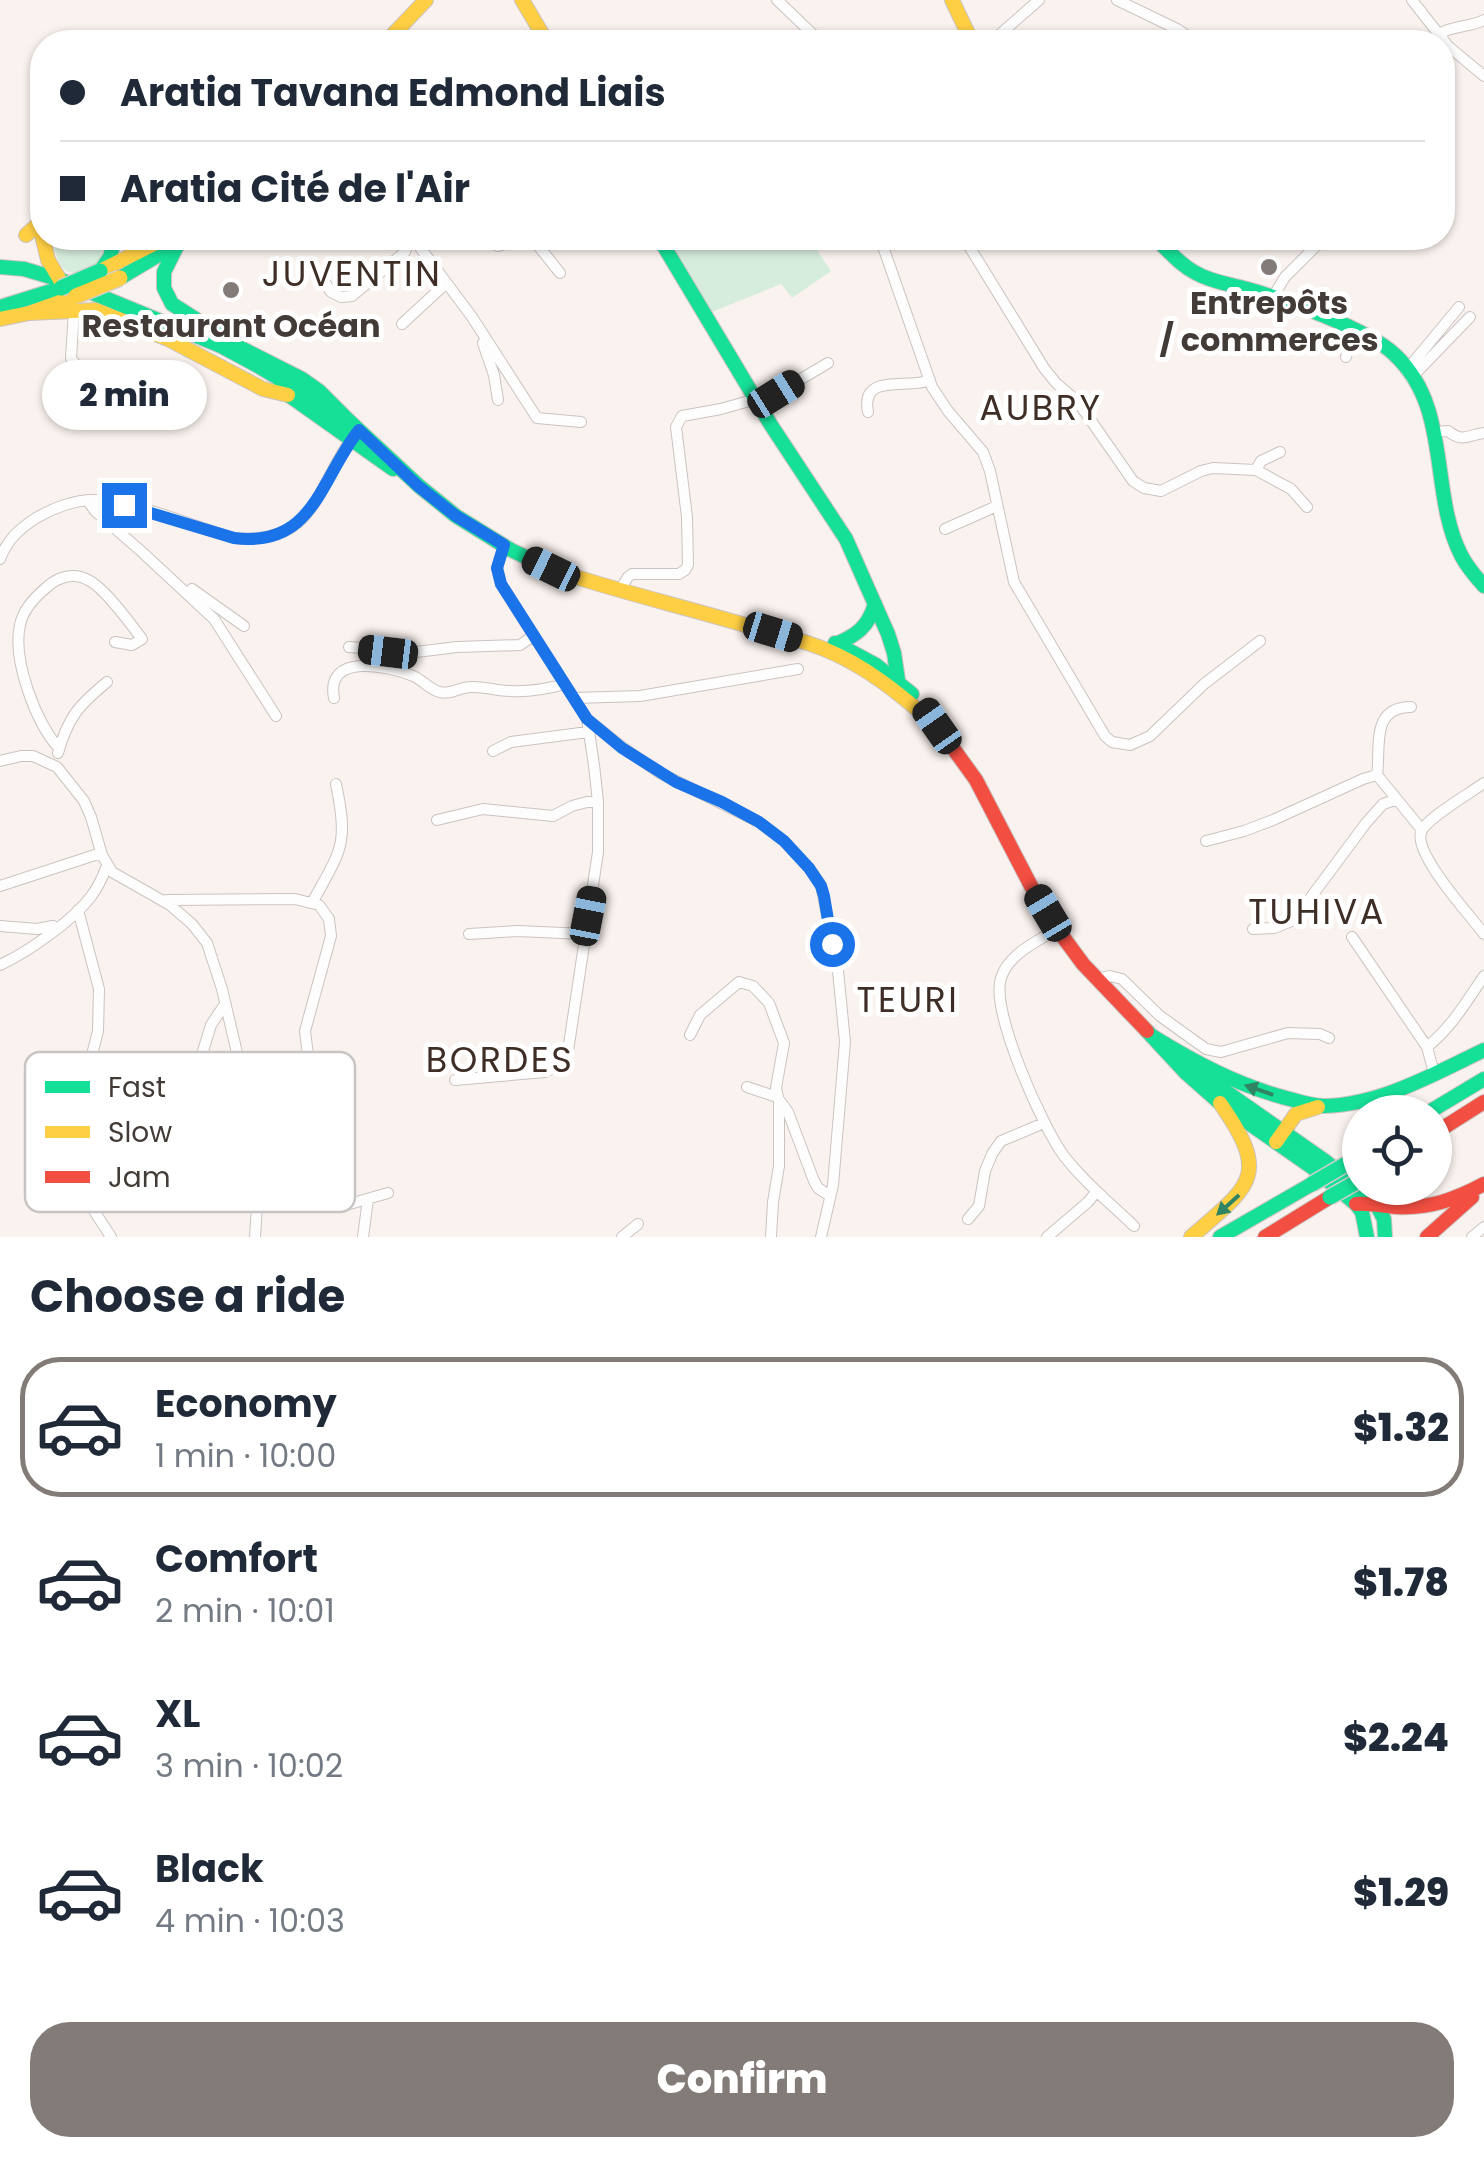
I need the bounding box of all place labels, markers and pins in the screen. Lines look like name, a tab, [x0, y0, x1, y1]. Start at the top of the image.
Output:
marker: Entrepôts / commerces	[1258, 256, 1280, 278]
marker: Restaurant Océan	[220, 279, 242, 301]
place label: Entrepôts / commerces	[1159, 280, 1379, 362]
place label: Restaurant Océan	[81, 303, 381, 348]

